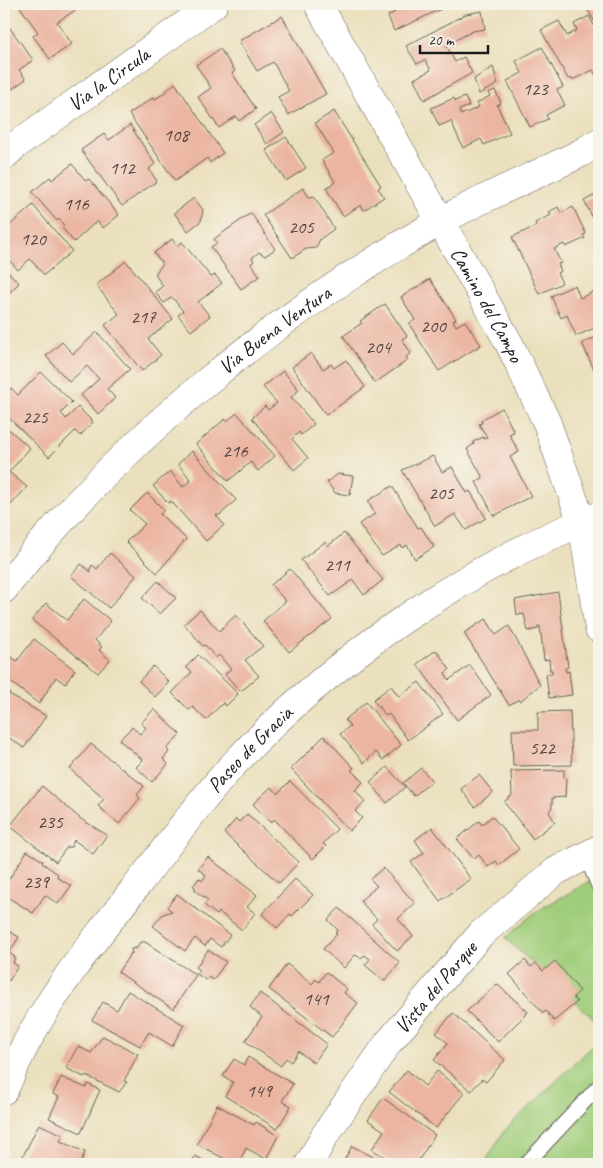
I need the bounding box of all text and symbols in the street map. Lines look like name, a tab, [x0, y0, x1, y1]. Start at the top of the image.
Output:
scale bar	[420, 22, 488, 54]
text: 20 m	[428, 31, 455, 50]
street label: Via la Circula	[63, 40, 157, 117]
house number: 123	[522, 77, 549, 101]
house number: 108	[163, 123, 191, 147]
house number: 112	[109, 156, 136, 180]
house number: 116	[63, 192, 90, 216]
house number: 205	[288, 215, 315, 239]
house number: 120	[20, 227, 47, 251]
street label: Camino del Campo	[445, 243, 530, 368]
street label: Via Buena Ventura	[213, 279, 337, 380]
house number: 217	[130, 305, 157, 329]
house number: 200	[420, 314, 447, 338]
house number: 204	[365, 335, 393, 359]
house number: 225	[22, 405, 49, 429]
house number: 216	[222, 439, 249, 463]
house number: 205	[428, 481, 455, 505]
house number: 211	[324, 553, 351, 577]
street label: Paseo de Gracia	[202, 699, 299, 798]
house number: 522	[529, 736, 556, 760]
house number: 235	[37, 810, 64, 834]
house number: 239	[23, 870, 50, 894]
street label: Vista del Parque	[389, 935, 483, 1039]
house number: 141	[303, 987, 330, 1011]
house number: 149	[246, 1079, 273, 1103]

